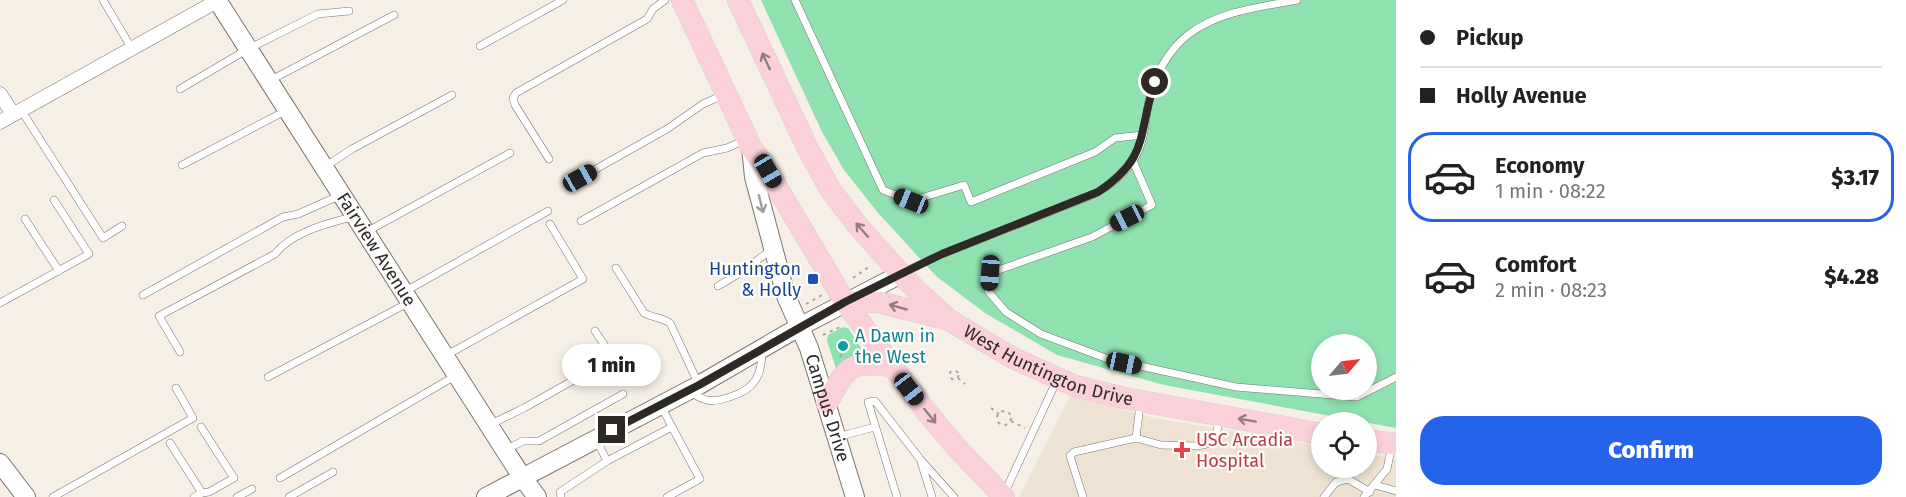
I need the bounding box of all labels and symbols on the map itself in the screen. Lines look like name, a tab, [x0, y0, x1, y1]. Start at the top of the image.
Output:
one-way arrow	[760, 53, 772, 71]
route start	[1141, 68, 1168, 95]
car	[751, 151, 785, 191]
car	[560, 161, 600, 195]
car	[891, 186, 931, 216]
street label: Fairview Avenue	[332, 188, 421, 310]
one-way arrow	[756, 195, 768, 214]
car	[1107, 202, 1147, 234]
one-way arrow	[855, 223, 869, 238]
car	[980, 254, 1000, 292]
place label: Huntington & Holly	[709, 258, 801, 301]
marker: Huntington & Holly	[806, 272, 820, 286]
one-way arrow	[889, 300, 908, 312]
street label: West Huntington Drive	[959, 320, 1135, 410]
place label: A Dawn in the West	[855, 325, 935, 368]
north arrow	[1311, 334, 1377, 400]
marker: A Dawn in the West	[836, 339, 850, 353]
callout: 1 min	[562, 343, 662, 385]
car	[1105, 350, 1143, 376]
street label: Campus Drive	[801, 351, 855, 465]
car	[891, 369, 927, 409]
one-way arrow	[924, 408, 937, 424]
one-way arrow	[1238, 414, 1257, 425]
route end	[598, 416, 625, 443]
place label: USC Arcadia Hospital	[1196, 429, 1293, 472]
marker: USC Arcadia Hospital	[1173, 441, 1191, 459]

